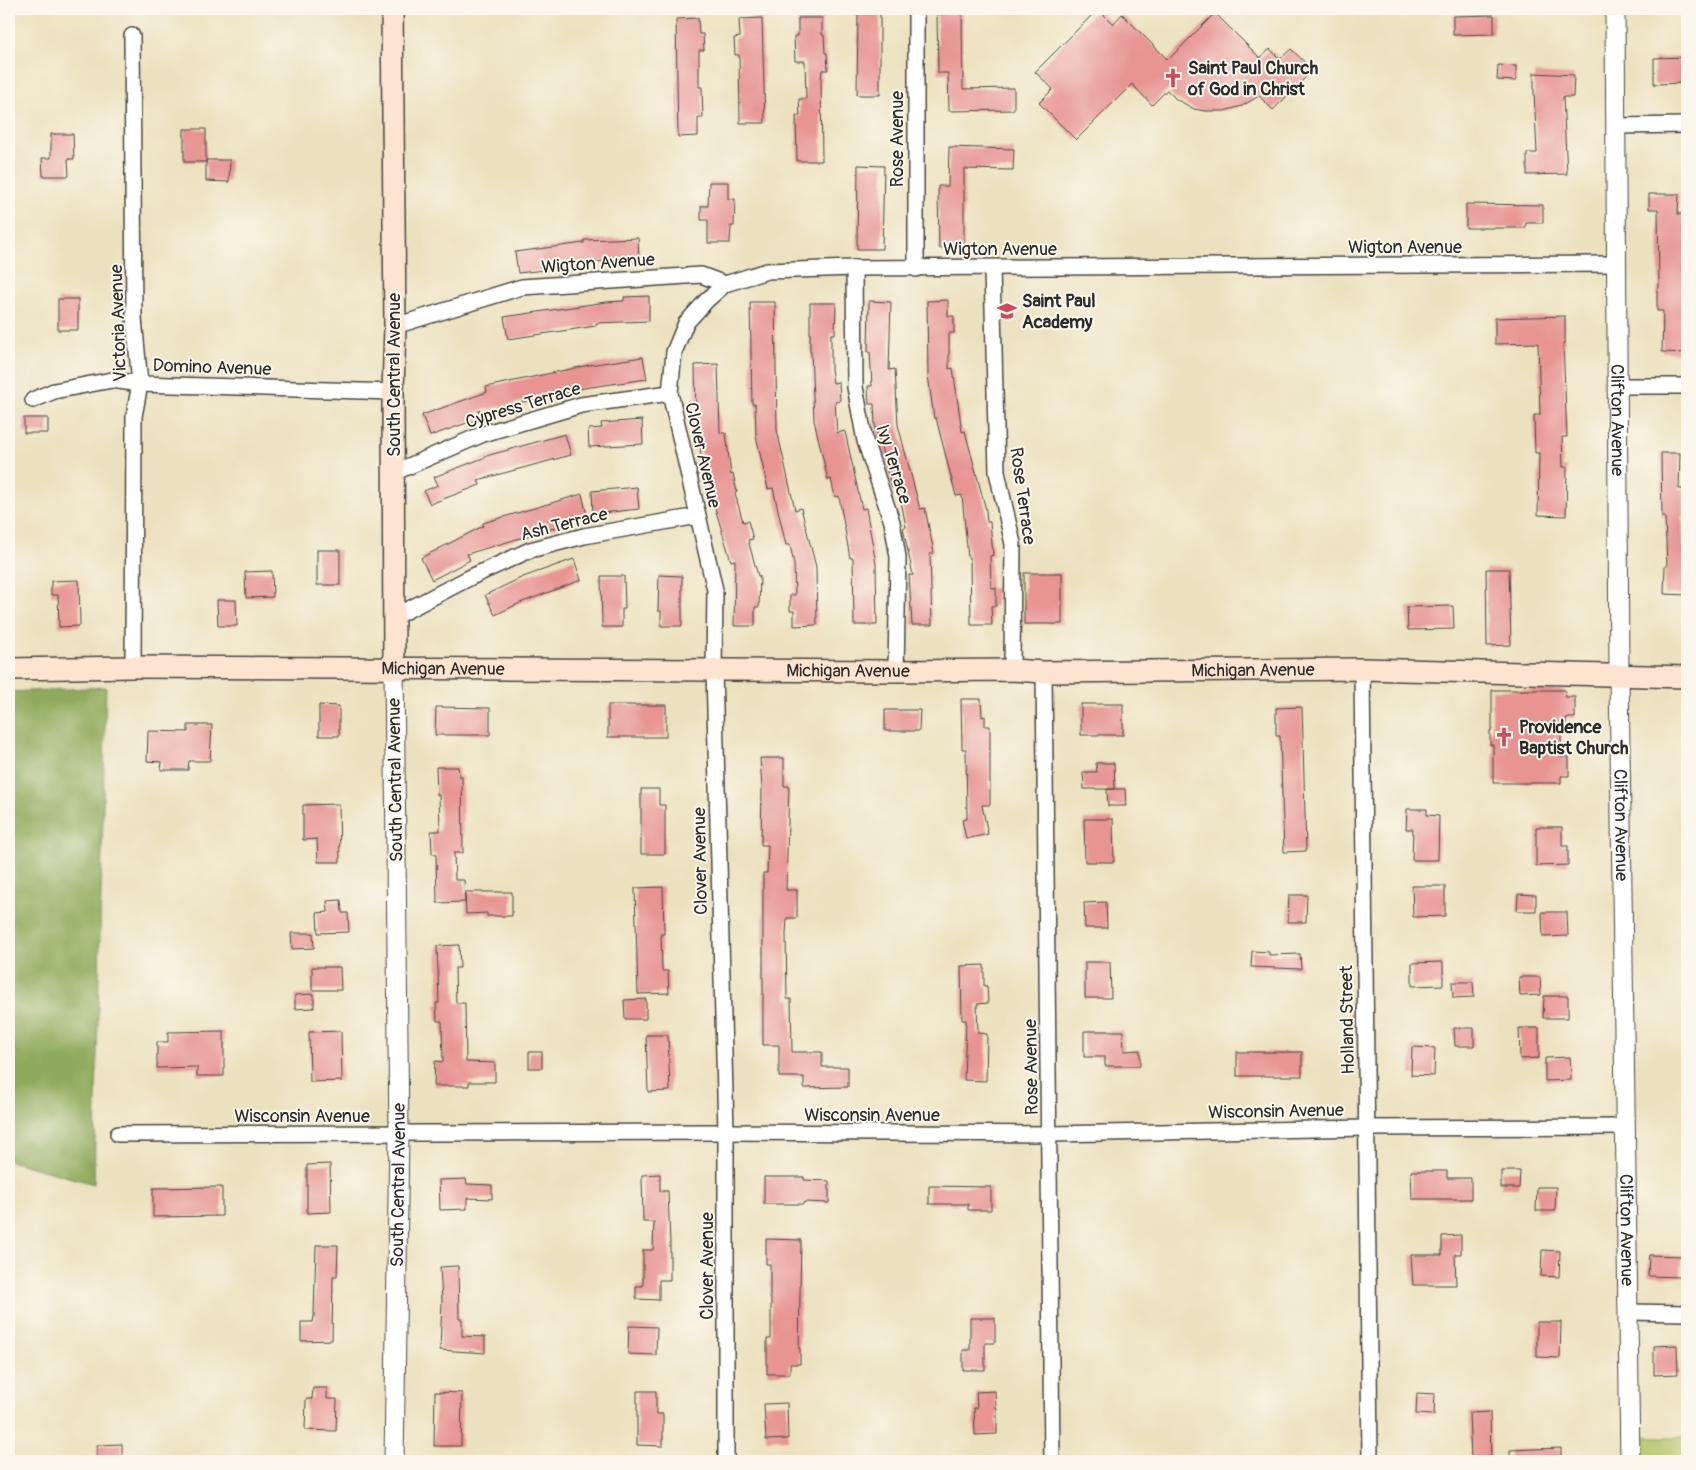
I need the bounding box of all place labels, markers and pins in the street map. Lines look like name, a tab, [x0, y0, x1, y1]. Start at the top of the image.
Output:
place label: Saint Paul Church of God in Christ	[1187, 57, 1319, 101]
church icon: Saint Paul Church of God in Christ	[1162, 67, 1184, 89]
place label: Saint Paul Academy	[1022, 290, 1096, 334]
school or university icon: Saint Paul Academy	[996, 300, 1018, 322]
place label: Providence Baptist Church	[1519, 716, 1629, 760]
church icon: Providence Baptist Church	[1493, 726, 1515, 748]

